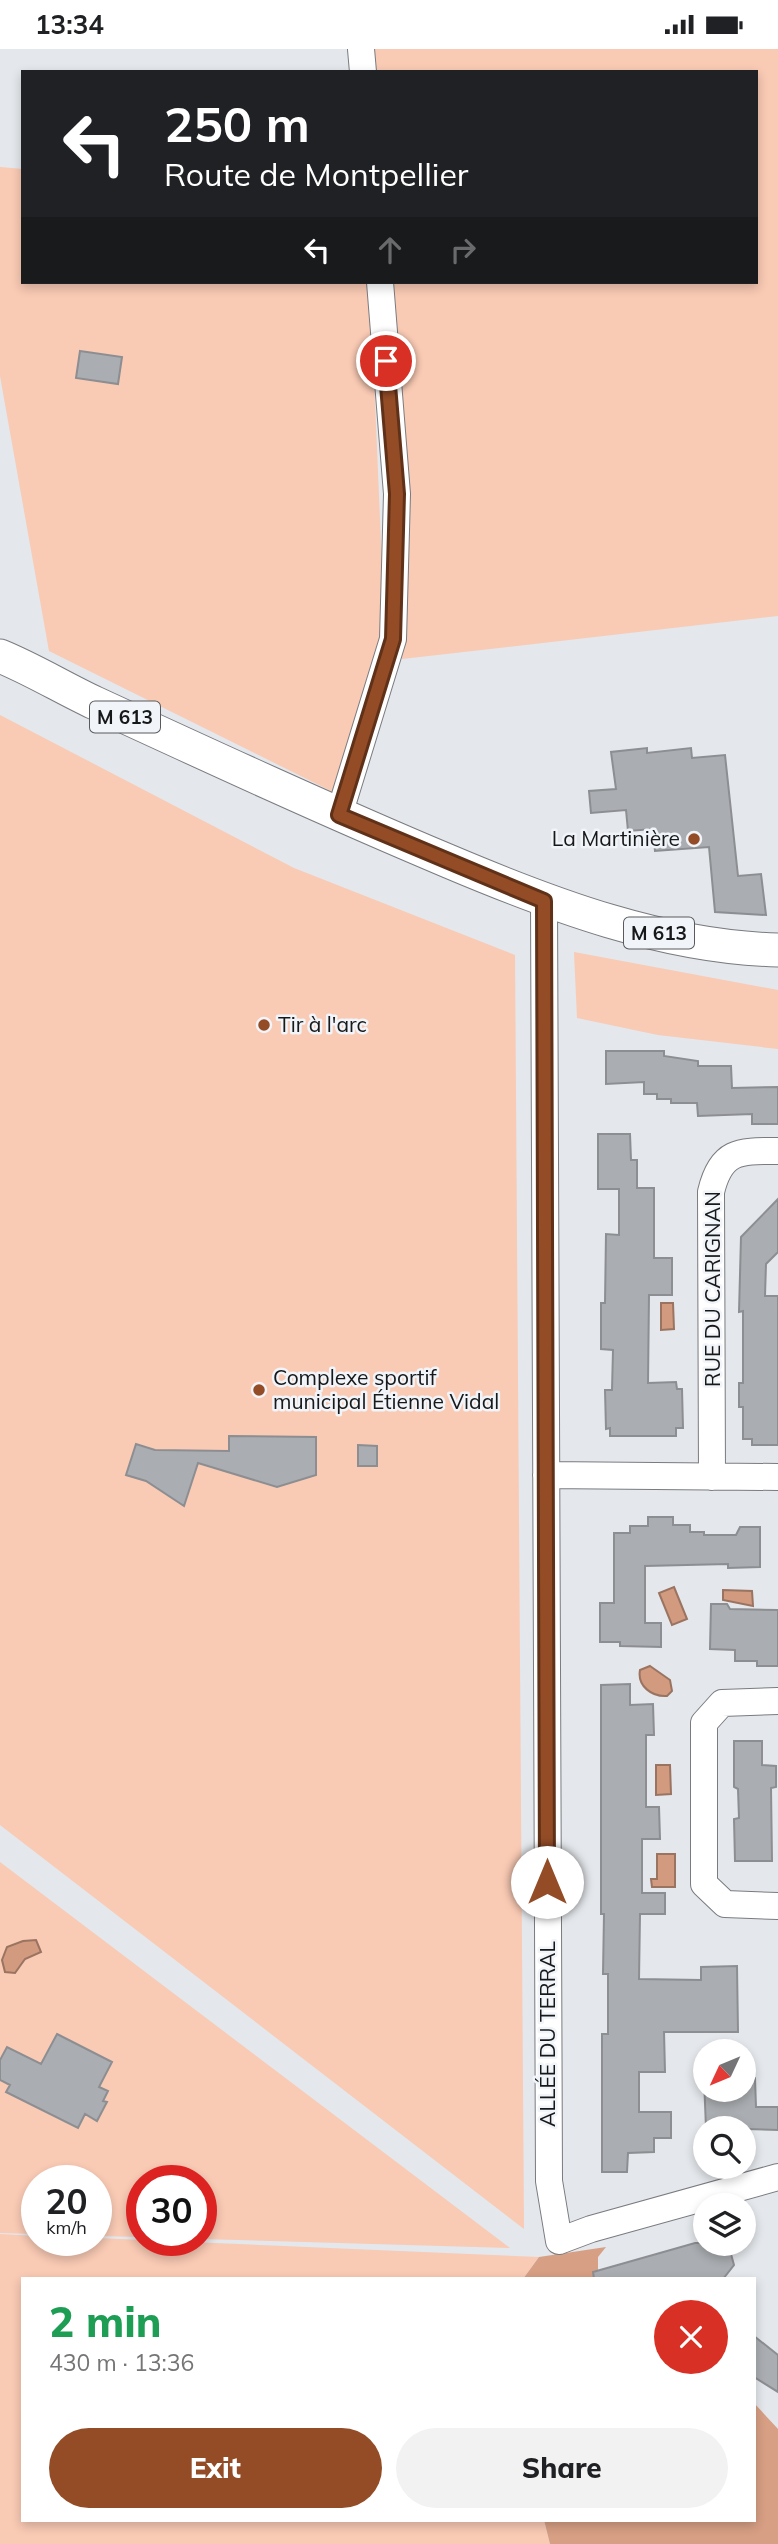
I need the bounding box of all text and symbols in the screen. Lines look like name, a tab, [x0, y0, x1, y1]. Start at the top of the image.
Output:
text: 13:34	[35, 8, 104, 41]
text: 250 m	[164, 93, 310, 154]
icon: left	[49, 98, 140, 189]
text: Route de Montpellier	[164, 154, 468, 194]
icon: left	[298, 231, 336, 269]
icon: ahead	[371, 231, 409, 269]
icon: right	[444, 231, 482, 269]
pin	[356, 331, 416, 391]
icon: arrive	[367, 342, 405, 380]
road number: M 613	[90, 701, 160, 733]
place label: La Martinière	[552, 825, 680, 851]
marker: La Martinière	[686, 831, 702, 847]
road number: M 613	[624, 918, 694, 949]
place label: Tir à l'arc	[278, 1011, 367, 1037]
marker: Tir à l'arc	[256, 1017, 272, 1033]
street label: RUE DU CARIGNAN	[699, 1191, 725, 1387]
place label: Complexe sportif municipal Étienne Vidal	[273, 1364, 499, 1414]
marker: Complexe sportif municipal Étienne Vidal	[251, 1382, 267, 1398]
position arrow	[510, 1845, 584, 1919]
street label: ALLÉE DU TERRAL	[534, 1941, 560, 2127]
north arrow	[693, 2039, 756, 2102]
map controls	[693, 2039, 756, 2256]
button: search	[693, 2116, 756, 2179]
speed limit sign: 30	[126, 2165, 217, 2256]
text: 20	[45, 2179, 88, 2223]
button: layers	[693, 2193, 756, 2256]
text: km/h	[46, 2216, 87, 2239]
text: 2 min	[49, 2295, 162, 2348]
button: close	[654, 2300, 728, 2374]
text: 430 m · 13:36	[49, 2348, 194, 2377]
button: Exit	[49, 2428, 382, 2508]
button: Share	[396, 2428, 728, 2508]

